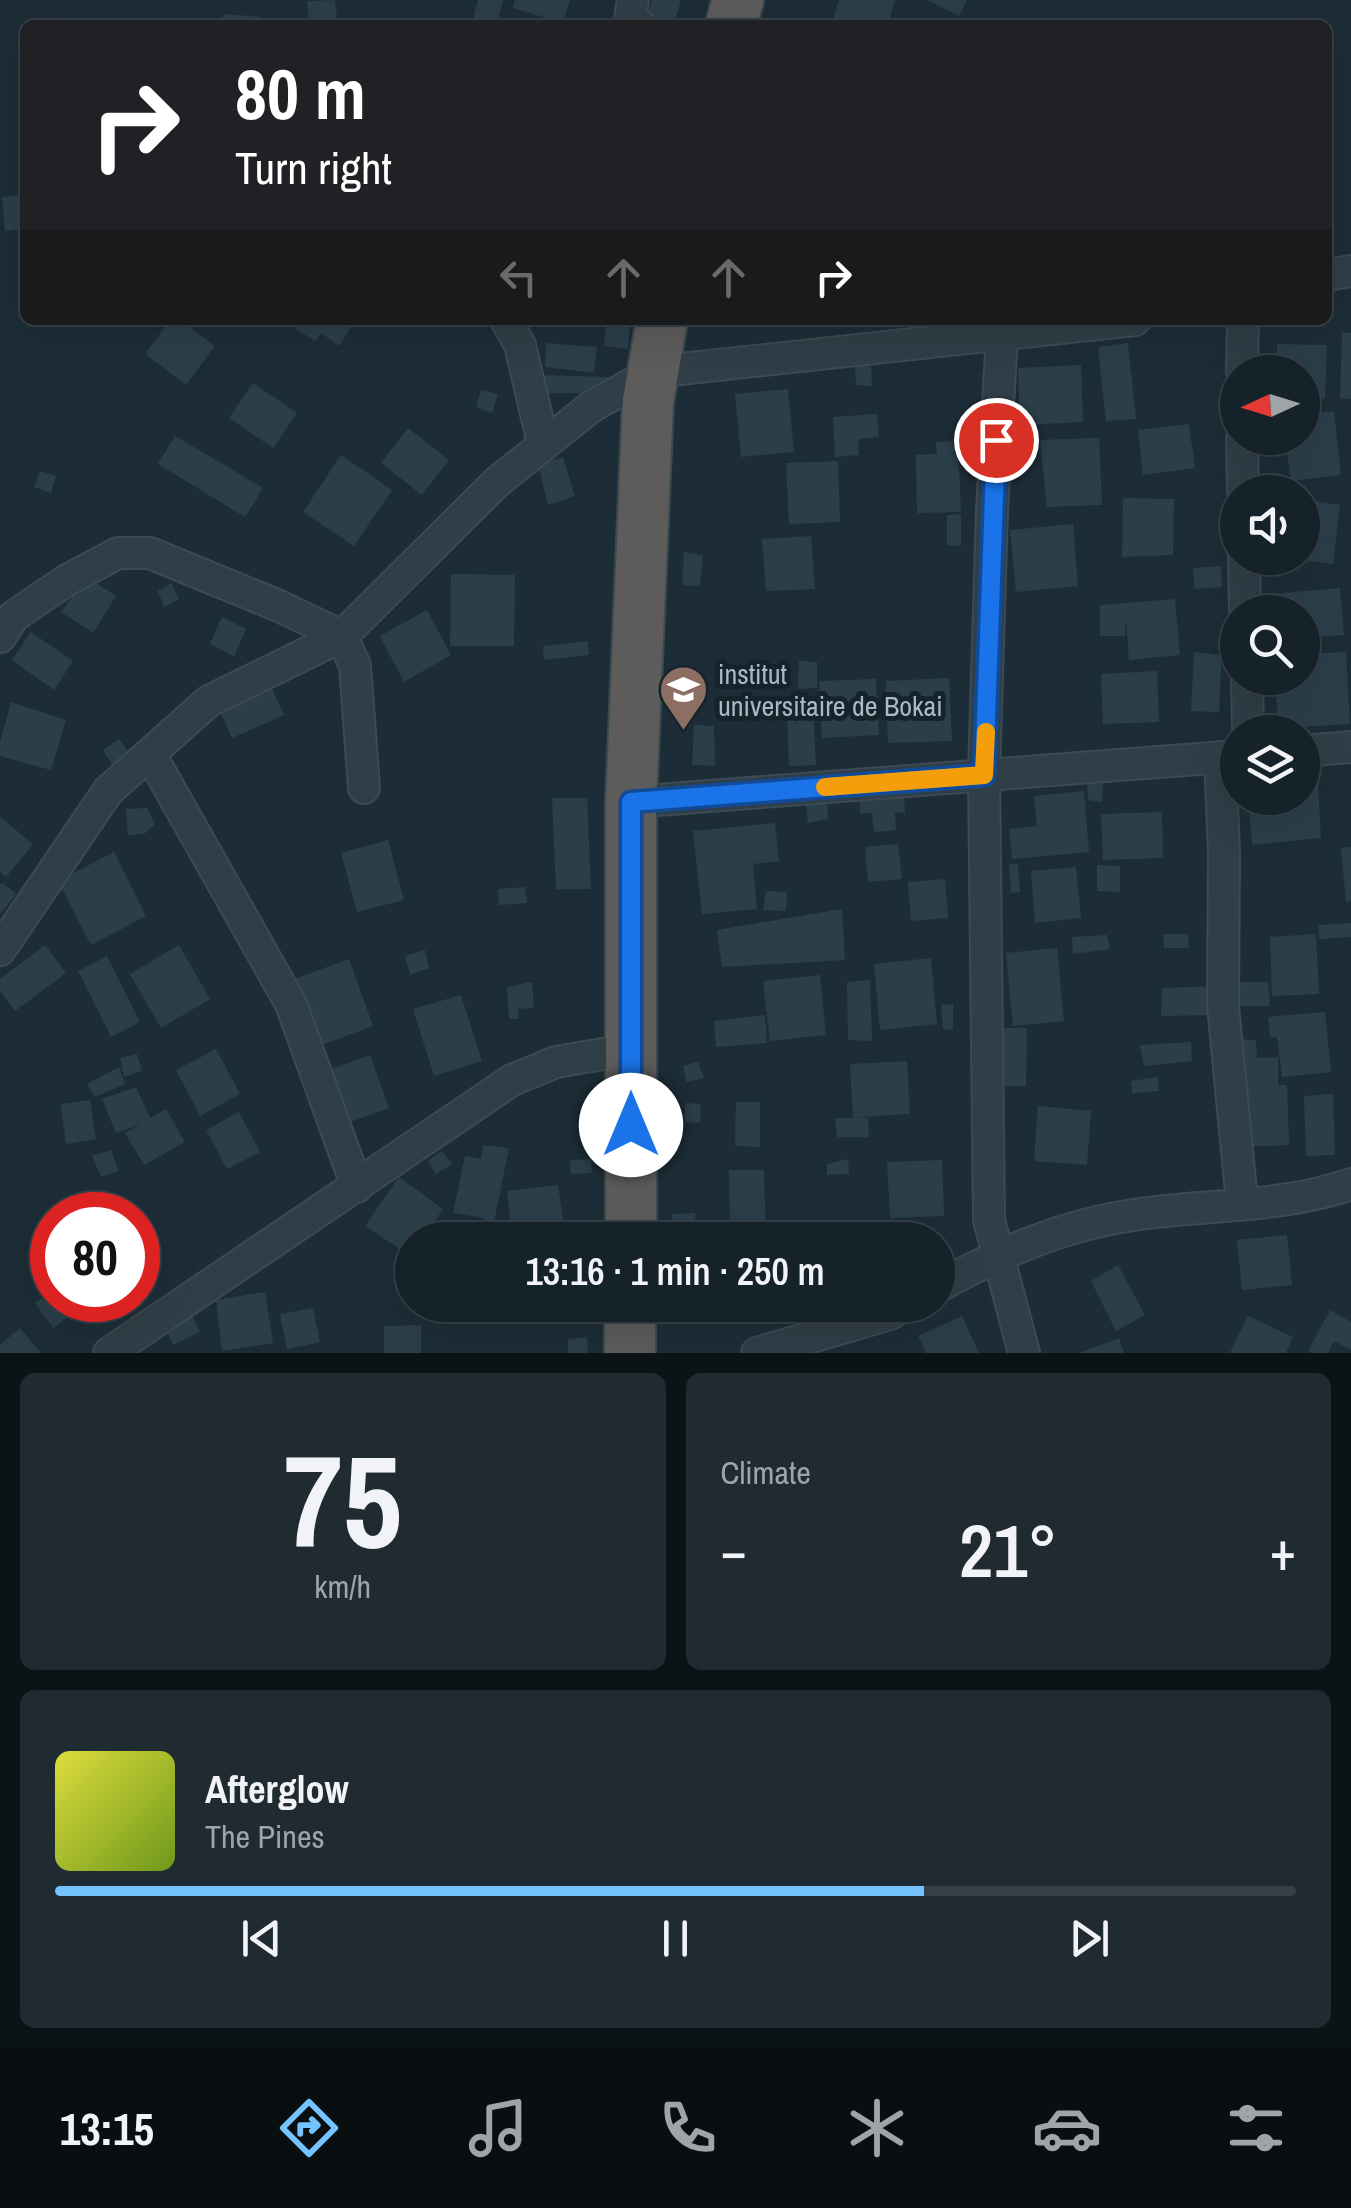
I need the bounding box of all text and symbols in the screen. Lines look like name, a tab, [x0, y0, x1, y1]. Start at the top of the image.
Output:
text: 80 m	[235, 47, 366, 141]
icon: right	[70, 60, 200, 190]
text: Turn right	[235, 137, 392, 198]
icon: left	[491, 250, 546, 305]
icon: ahead	[596, 250, 651, 305]
icon: ahead	[701, 250, 756, 305]
icon: right	[806, 250, 861, 305]
north arrow	[1220, 355, 1320, 455]
map controls	[1220, 355, 1320, 815]
pin	[954, 398, 1039, 483]
icon: arrive	[969, 413, 1024, 468]
button: sound	[1220, 475, 1320, 575]
button: search	[1220, 595, 1320, 695]
place label: institut universitaire de Bokai	[718, 655, 943, 725]
school or university icon: institut universitaire de Bokai	[657, 664, 709, 732]
button: layers	[1220, 715, 1320, 815]
position arrow	[579, 1073, 683, 1177]
speed limit sign: 80	[30, 1192, 160, 1322]
text: 13:16 · 1 min · 250 m	[525, 1246, 825, 1297]
text: 75	[283, 1412, 402, 1588]
text: Climate	[721, 1451, 811, 1494]
text: 21°	[959, 1499, 1057, 1600]
text: −	[721, 1513, 747, 1587]
text: +	[1270, 1513, 1296, 1587]
text: km/h	[314, 1565, 371, 1608]
text: Afterglow	[205, 1764, 349, 1815]
text: The Pines	[205, 1815, 325, 1858]
icon: previous	[234, 1911, 289, 1966]
icon: pause	[648, 1911, 703, 1966]
icon: next	[1062, 1911, 1117, 1966]
icon: directions	[274, 2093, 344, 2163]
icon: music	[463, 2093, 533, 2163]
icon: phone	[653, 2093, 723, 2163]
icon: climate	[842, 2093, 912, 2163]
icon: car	[1032, 2093, 1102, 2163]
icon: filters	[1221, 2093, 1291, 2163]
text: 13:15	[60, 2098, 154, 2159]

